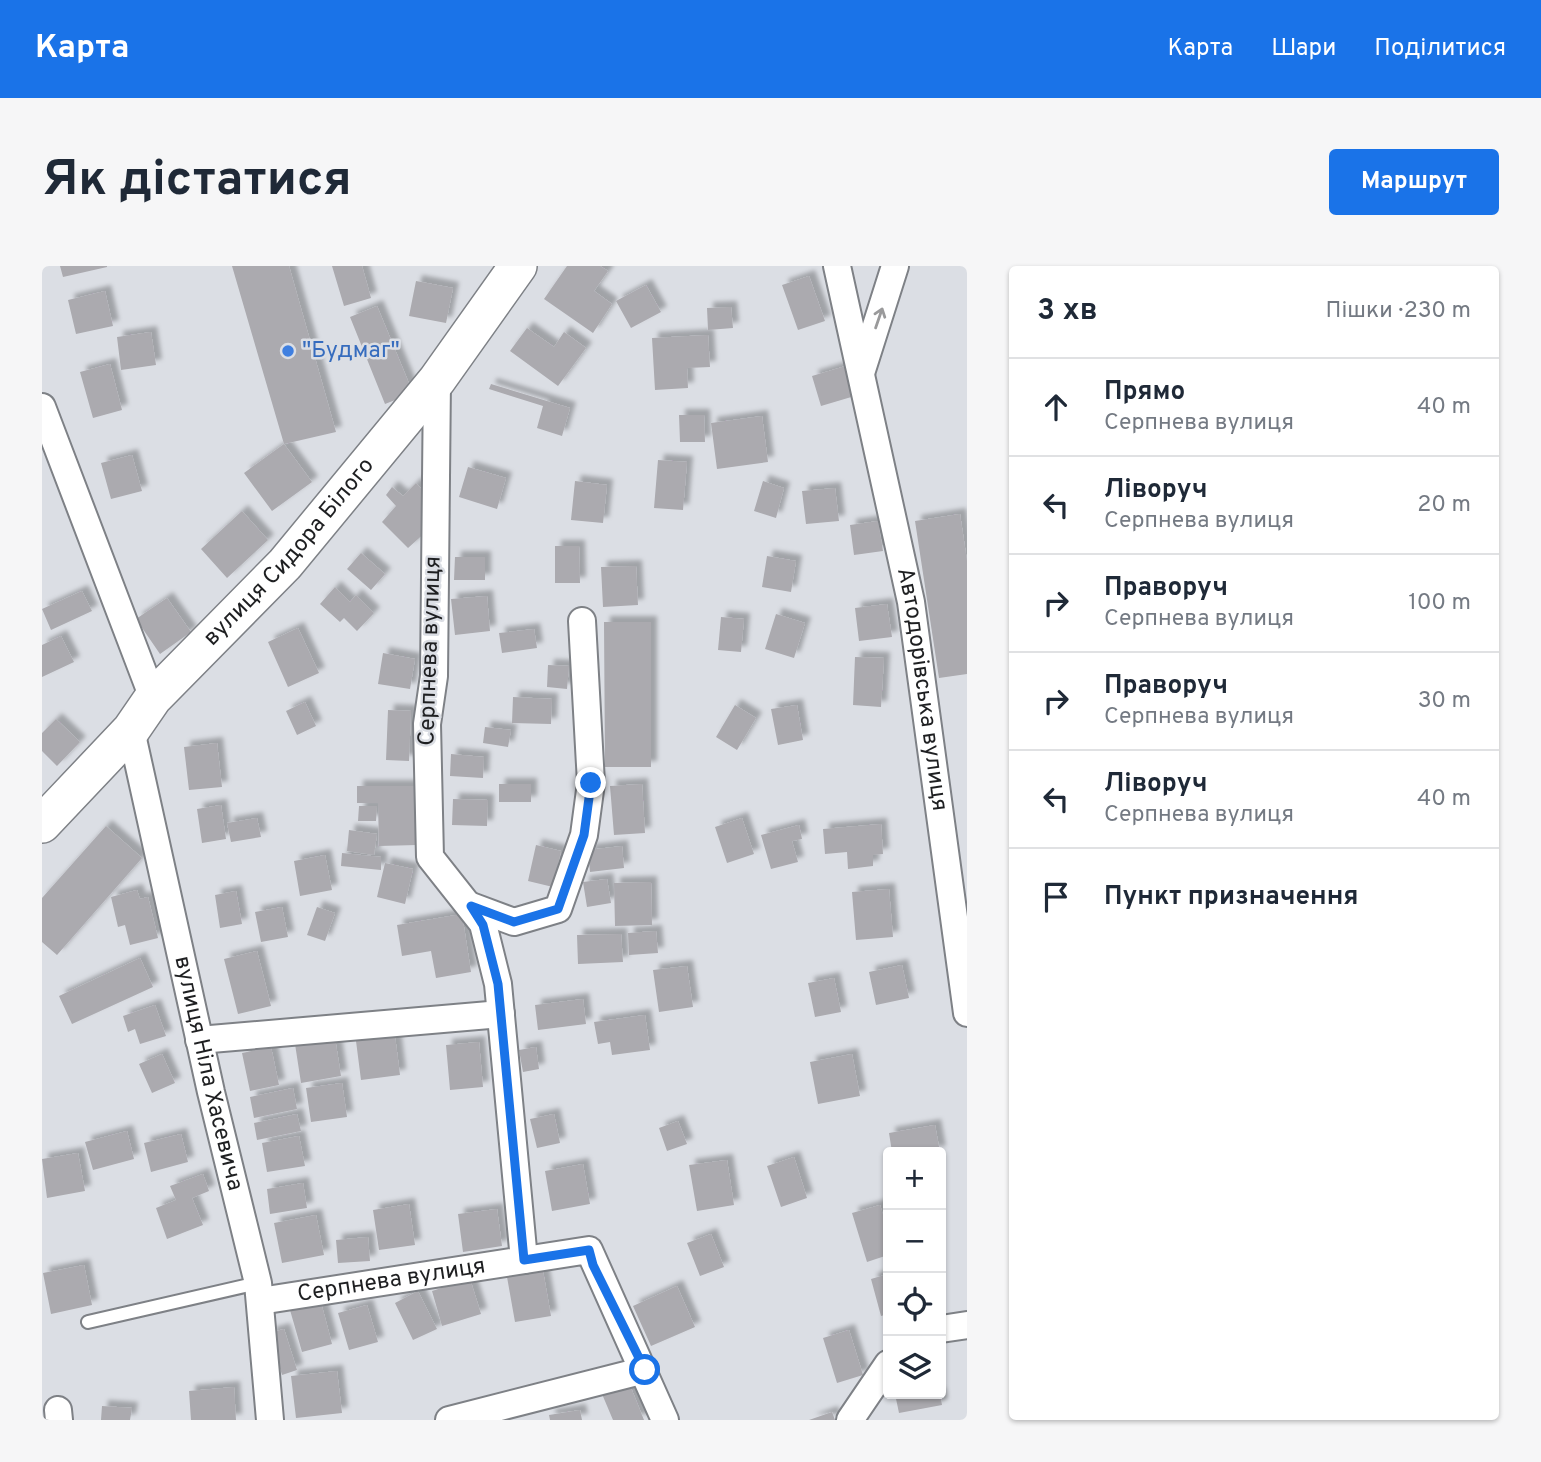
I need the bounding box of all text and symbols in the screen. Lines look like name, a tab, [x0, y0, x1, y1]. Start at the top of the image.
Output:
text: Карта	[35, 28, 129, 70]
text: Карта	[1168, 34, 1233, 64]
text: Шари	[1271, 34, 1336, 64]
text: Поділитися	[1374, 34, 1506, 64]
button: Маршрут	[1329, 149, 1499, 215]
text: Як дістатися	[42, 151, 352, 213]
text: 3 хв	[1037, 293, 1098, 330]
text: Пішки · 230 m	[1326, 297, 1471, 326]
one-way arrow	[874, 308, 887, 330]
place label: "Будмаг"	[302, 337, 400, 366]
marker: "Будмаг"	[280, 343, 296, 359]
text: Прямо	[1104, 376, 1185, 409]
icon: ahead	[1037, 388, 1075, 426]
text: 40 m	[1417, 393, 1471, 422]
text: Серпнева вулиця	[1104, 409, 1294, 438]
street label: вулиця Сидора Білого	[198, 452, 381, 652]
text: Ліворуч	[1104, 474, 1207, 507]
icon: left	[1037, 486, 1075, 524]
text: 20 m	[1417, 491, 1471, 520]
text: Серпнева вулиця	[1104, 507, 1294, 536]
street label: Серпнева вулиця	[413, 556, 449, 746]
street label: Автодорівська вулиця	[889, 565, 954, 813]
text: Праворуч	[1104, 572, 1228, 605]
icon: right	[1037, 584, 1075, 622]
text: 100 m	[1408, 589, 1471, 618]
text: Серпнева вулиця	[1104, 605, 1294, 634]
text: Праворуч	[1104, 670, 1228, 703]
icon: right	[1037, 682, 1075, 720]
text: 30 m	[1418, 687, 1471, 716]
text: Серпнева вулиця	[1104, 703, 1294, 732]
route end	[575, 767, 606, 798]
text: Ліворуч	[1104, 768, 1207, 801]
icon: left	[1037, 780, 1075, 818]
text: 40 m	[1417, 785, 1471, 814]
text: Серпнева вулиця	[1104, 801, 1294, 830]
icon: arrive	[1037, 878, 1075, 916]
text: Пункт призначення	[1104, 881, 1358, 914]
street label: вулиця Ніла Хасевича	[167, 953, 249, 1194]
map controls	[883, 1147, 946, 1399]
button: +	[883, 1147, 946, 1210]
button: −	[883, 1210, 946, 1273]
street label: Серпнева вулиця	[295, 1252, 488, 1310]
button: locate	[883, 1273, 946, 1336]
button: layers	[883, 1336, 946, 1399]
route start	[629, 1354, 660, 1385]

